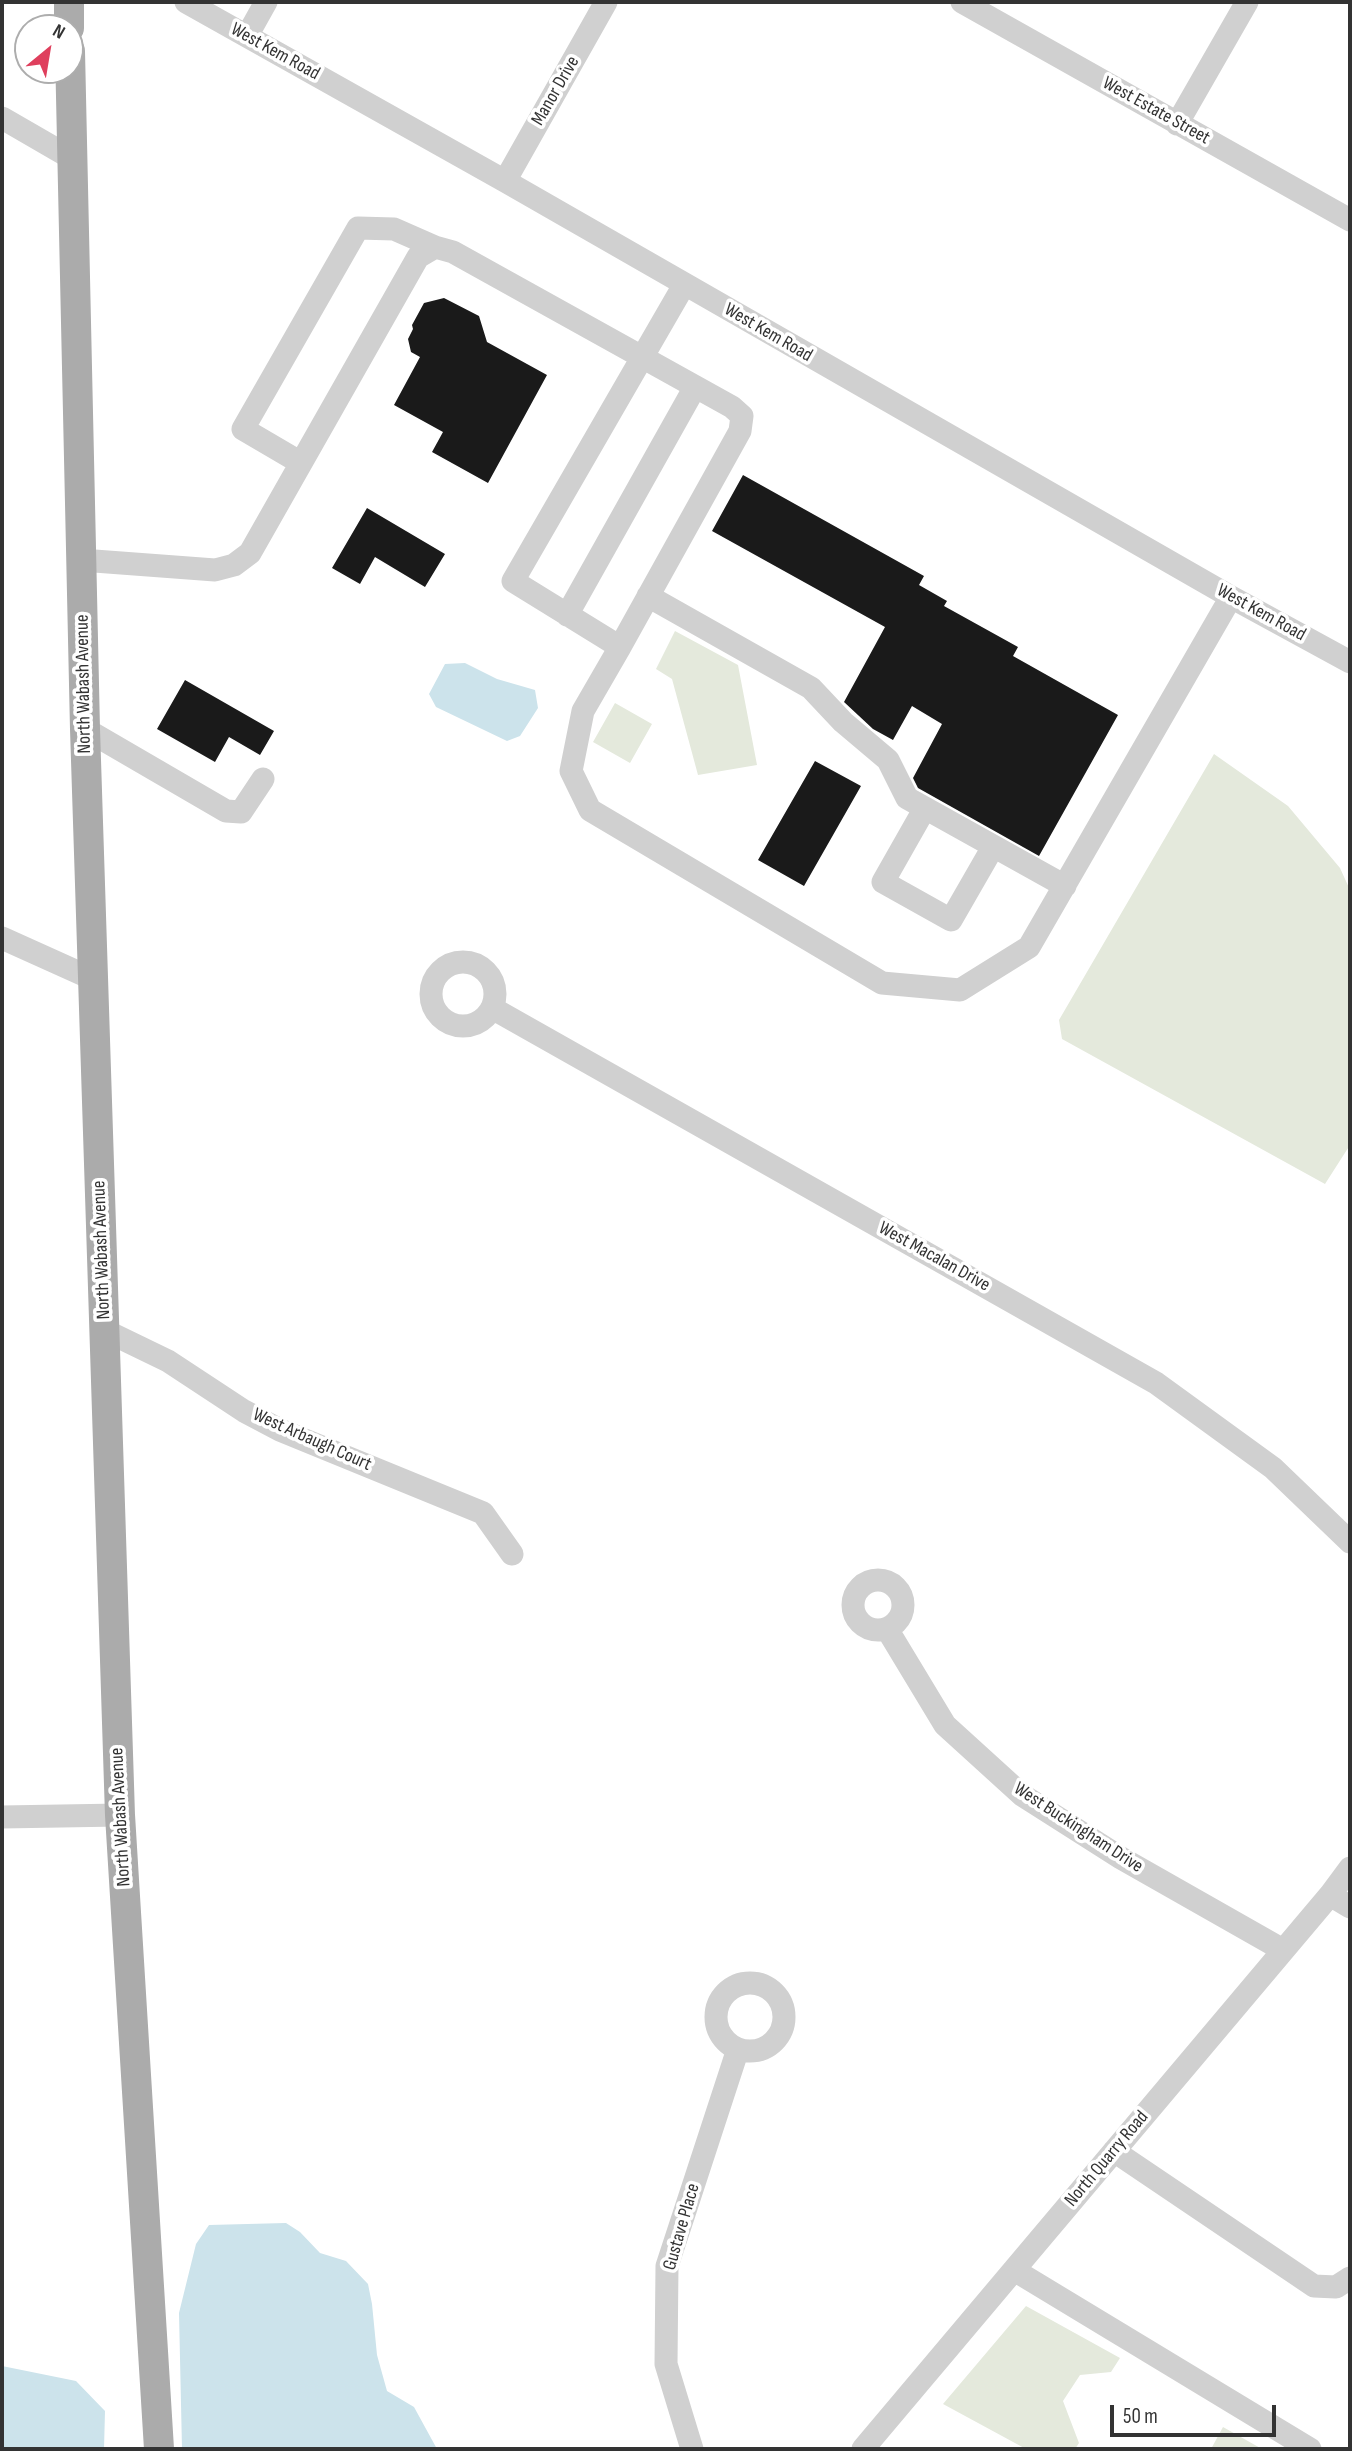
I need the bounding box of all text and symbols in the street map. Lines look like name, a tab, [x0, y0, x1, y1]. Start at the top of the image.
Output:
north arrow	[14, 14, 84, 84]
street label: West Kem Road	[227, 18, 323, 86]
text: N	[49, 20, 69, 45]
street label: Manor Drive	[527, 52, 585, 130]
street label: West Estate Street	[1098, 72, 1214, 150]
street label: West Kem Road	[720, 299, 816, 367]
street label: West Kem Road	[1213, 579, 1309, 647]
street label: North Wabash Avenue	[71, 614, 97, 754]
street label: North Wabash Avenue	[88, 1180, 116, 1320]
street label: West Macalan Drive	[874, 1217, 994, 1297]
street label: West Arbaugh Court	[249, 1404, 375, 1476]
street label: North Wabash Avenue	[106, 1747, 136, 1887]
street label: West Buckingham Drive	[1009, 1778, 1147, 1878]
street label: North Quarry Road	[1060, 2107, 1154, 2211]
street label: Gustave Place	[659, 2181, 705, 2273]
scale bar	[1114, 2392, 1280, 2436]
text: 50 m	[1123, 2404, 1158, 2429]

